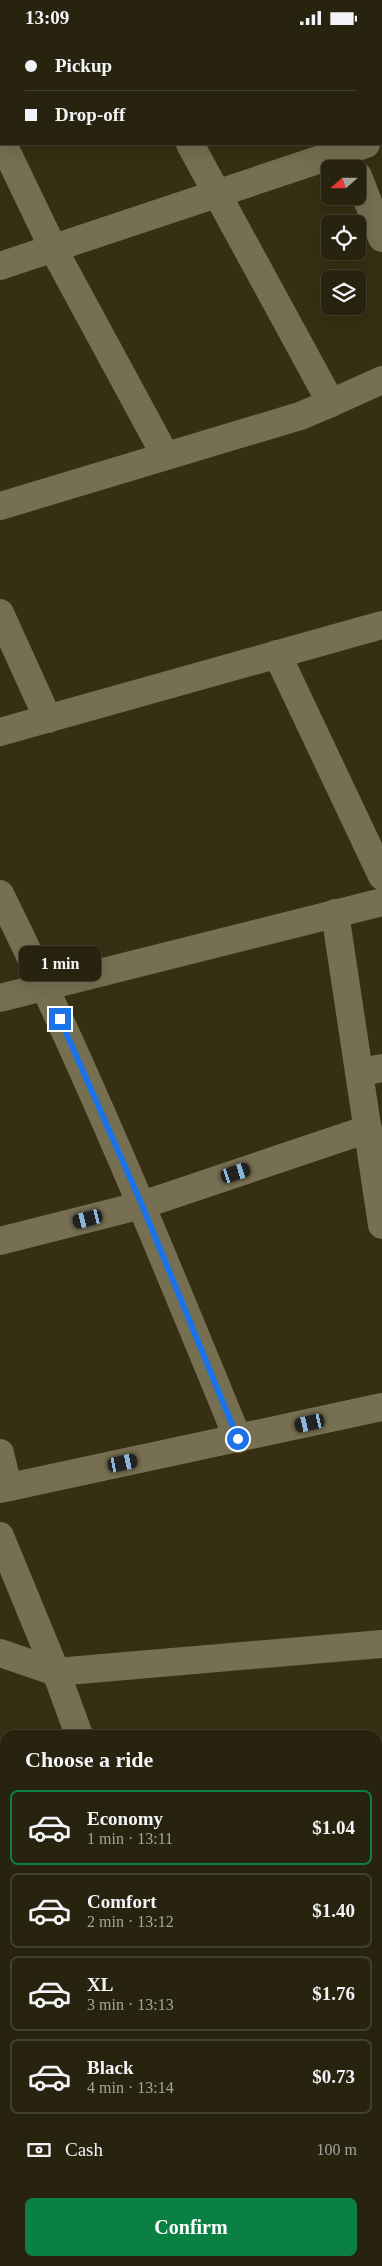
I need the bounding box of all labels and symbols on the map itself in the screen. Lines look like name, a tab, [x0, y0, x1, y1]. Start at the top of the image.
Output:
north arrow	[321, 160, 366, 205]
callout: 1 min	[19, 947, 101, 981]
route end	[49, 1008, 71, 1030]
car	[219, 1161, 252, 1185]
car	[71, 1208, 104, 1230]
car	[293, 1412, 326, 1434]
route start	[227, 1428, 249, 1450]
car	[106, 1453, 139, 1473]

